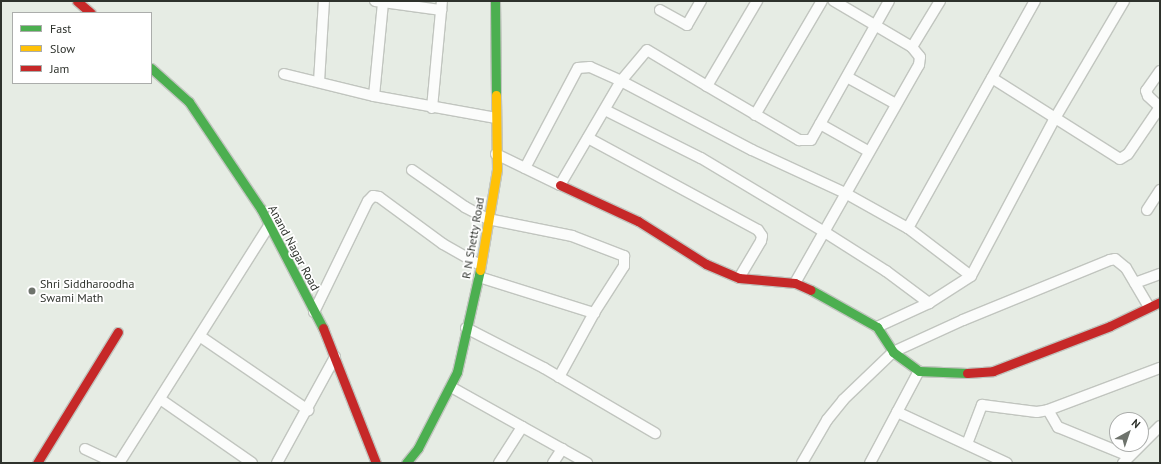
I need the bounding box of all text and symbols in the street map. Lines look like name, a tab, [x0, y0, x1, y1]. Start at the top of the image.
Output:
legend	[12, 12, 152, 84]
text: Fast	[50, 21, 71, 36]
text: Slow	[50, 41, 75, 56]
text: Jam	[50, 61, 69, 76]
street label: R N Shetty Road	[459, 196, 487, 280]
street label: Anand Nagar Road	[265, 203, 323, 293]
place label: Shri Siddharoodha Swami Math	[40, 277, 134, 305]
marker: Shri Siddharoodha Swami Math	[27, 286, 37, 296]
north arrow	[1109, 412, 1149, 452]
text: N	[1129, 416, 1143, 431]

